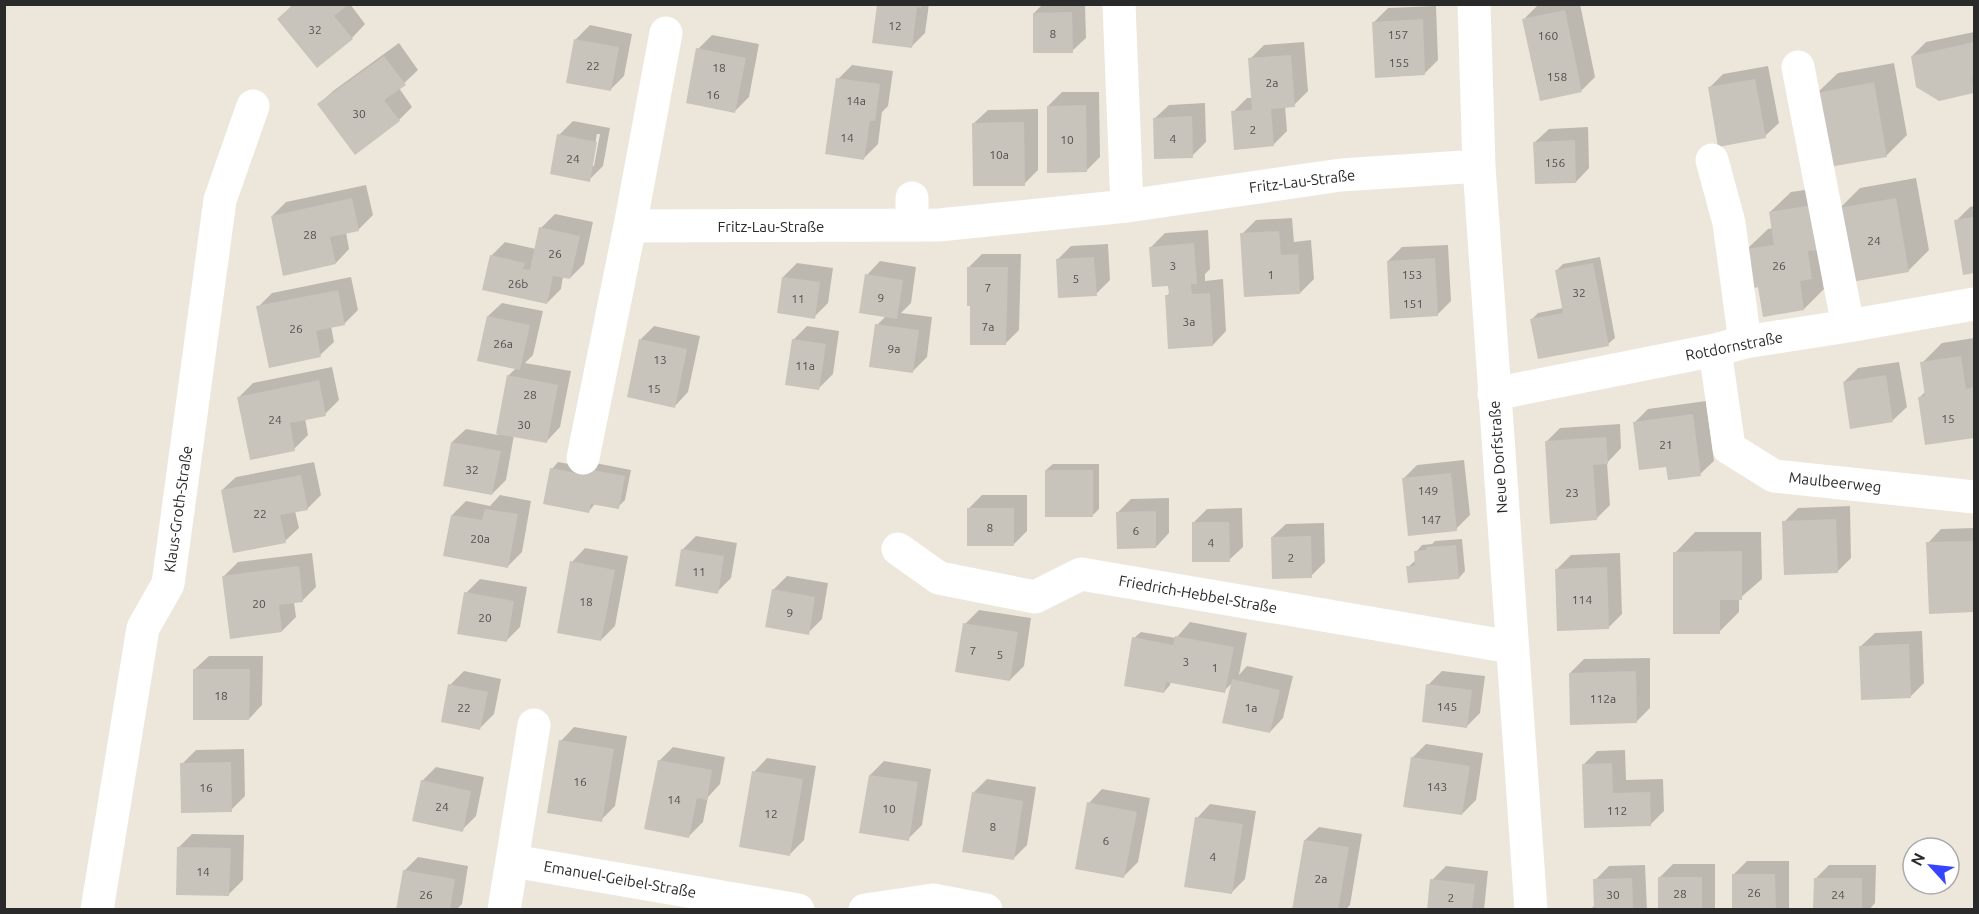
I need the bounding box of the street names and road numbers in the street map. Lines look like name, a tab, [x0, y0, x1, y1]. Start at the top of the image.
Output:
street label: Fritz-Lau-Straße	[1248, 166, 1356, 196]
street label: Fritz-Lau-Straße	[718, 218, 824, 235]
street label: Rotdornstraße	[1684, 328, 1784, 364]
street label: Neue Dorfstraße	[1486, 400, 1510, 514]
street label: Klaus-Groth-Straße	[161, 444, 195, 574]
street label: Maulbeerweg	[1788, 469, 1882, 495]
street label: Friedrich-Hebbel-Straße	[1117, 572, 1279, 616]
street label: Emanuel-Geibel-Straße	[542, 857, 698, 901]

